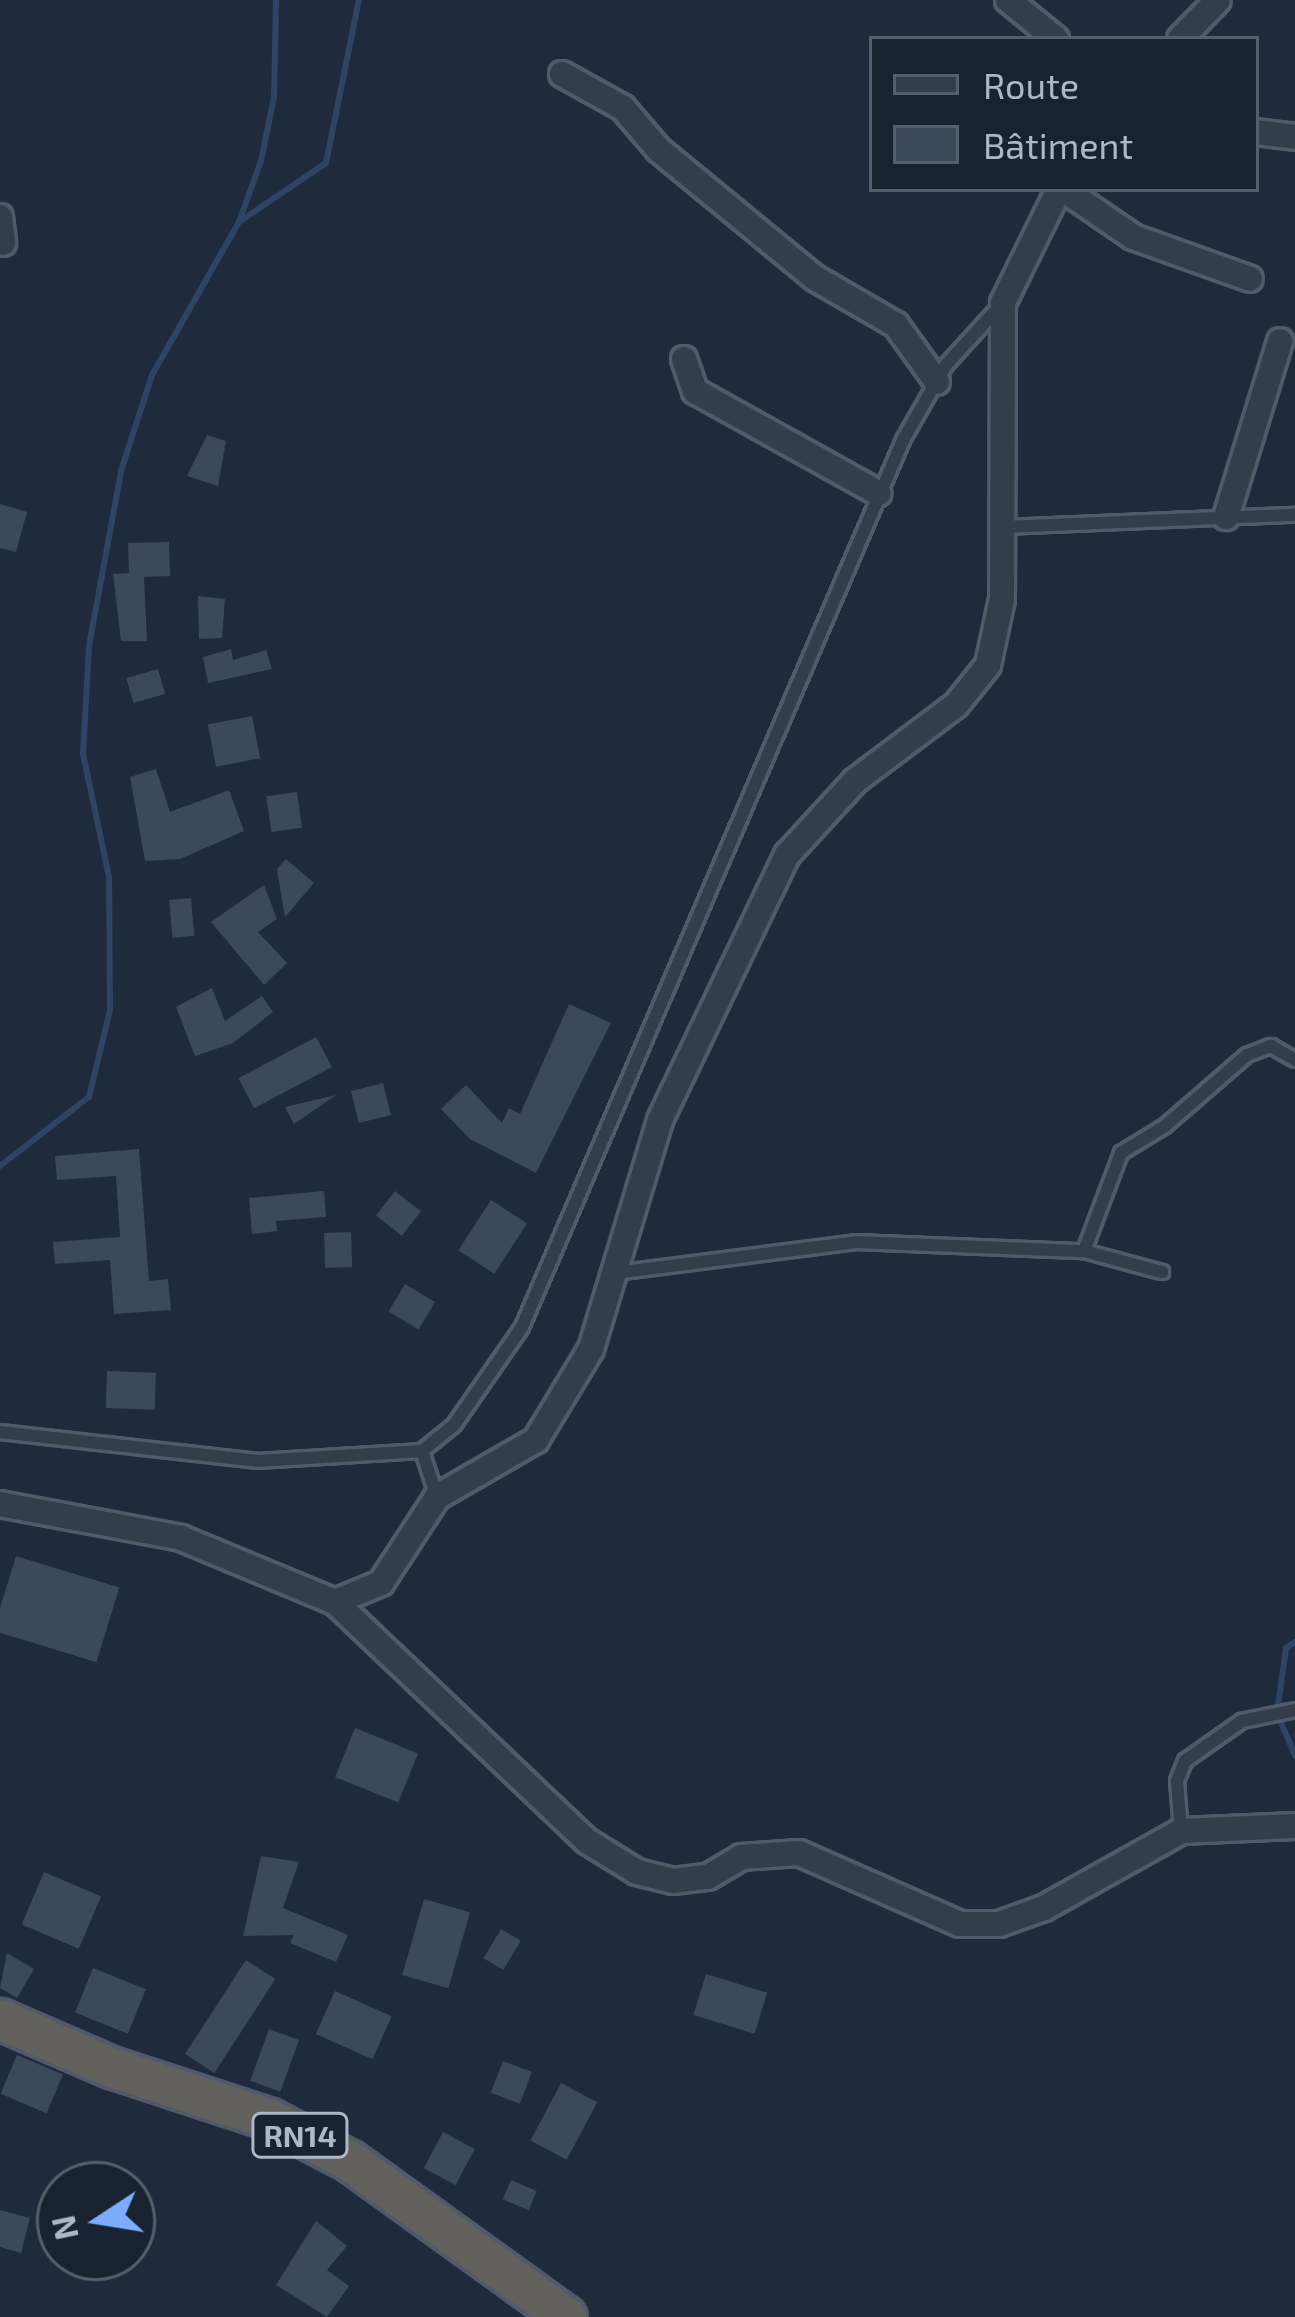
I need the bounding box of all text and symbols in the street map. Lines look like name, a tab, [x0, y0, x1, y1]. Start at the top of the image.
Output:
legend	[869, 36, 1259, 192]
text: Route	[983, 63, 1079, 106]
text: Bâtiment	[983, 123, 1133, 166]
road number: RN14	[249, 2111, 351, 2159]
north arrow	[36, 2161, 156, 2281]
text: N	[42, 2212, 86, 2244]

